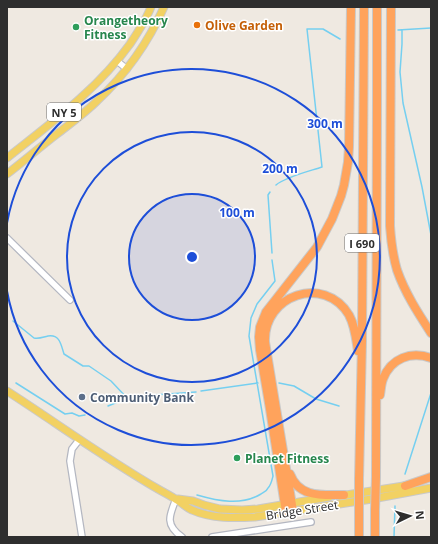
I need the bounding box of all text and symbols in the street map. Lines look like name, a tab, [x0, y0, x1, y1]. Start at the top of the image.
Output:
place label: Orangetheory Fitness	[84, 12, 168, 43]
place label: Olive Garden	[205, 17, 283, 34]
marker: Olive Garden	[192, 20, 202, 30]
marker: Orangetheory Fitness	[71, 22, 81, 32]
road number: NY 5	[47, 103, 81, 121]
text: 300 m	[307, 115, 343, 132]
text: 200 m	[262, 160, 298, 177]
text: 100 m	[219, 204, 255, 221]
road number: I 690	[345, 234, 379, 252]
centre of rings	[185, 250, 199, 264]
place label: Community Bank	[90, 389, 194, 406]
marker: Community Bank	[77, 392, 87, 402]
place label: Planet Fitness	[245, 450, 329, 467]
marker: Planet Fitness	[232, 453, 242, 463]
street label: Bridge Street	[265, 496, 339, 524]
north arrow	[390, 496, 430, 536]
text: N	[413, 510, 428, 520]

